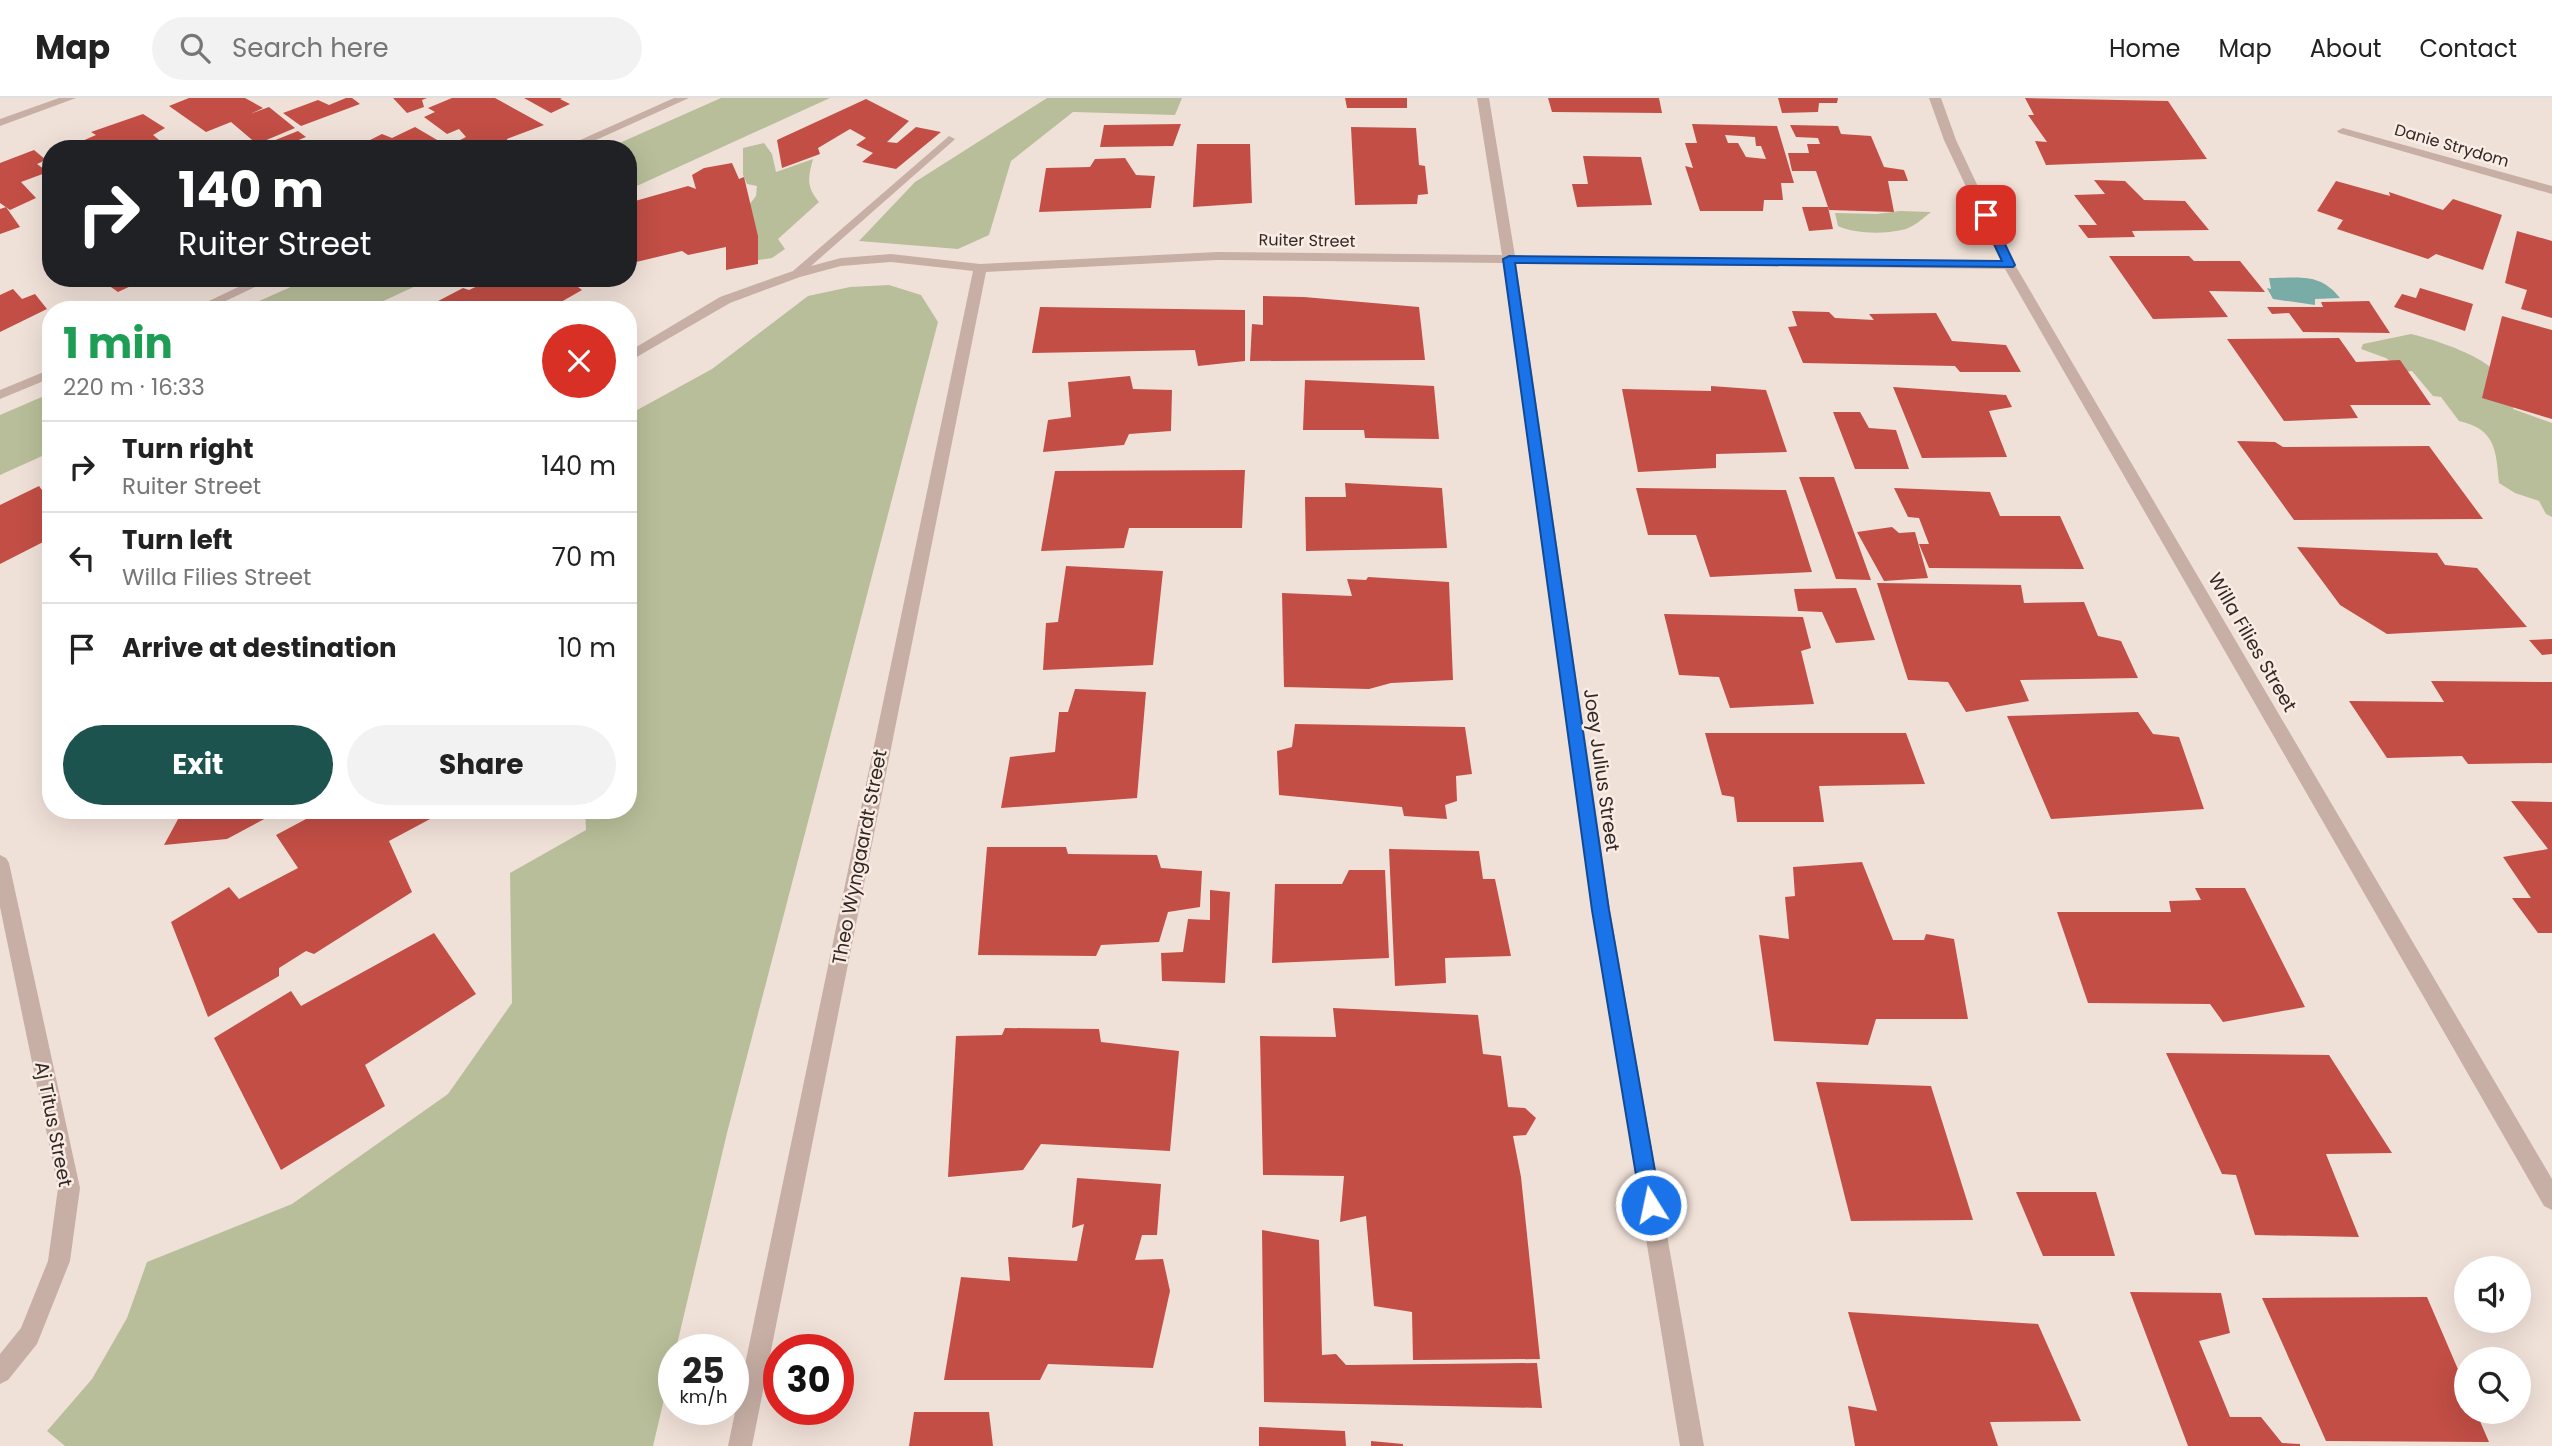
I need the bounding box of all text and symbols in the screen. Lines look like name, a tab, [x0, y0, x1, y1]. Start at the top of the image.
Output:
search box	[152, 17, 642, 80]
text: Map	[35, 24, 110, 71]
icon: search	[176, 29, 214, 67]
text: Search here	[232, 30, 389, 66]
text: Home	[2109, 32, 2181, 65]
text: Map	[2219, 32, 2272, 65]
text: About	[2310, 32, 2381, 65]
text: Contact	[2419, 32, 2517, 65]
street label: Danie Strydom	[2392, 118, 2512, 173]
text: 140 m	[178, 156, 324, 224]
icon: right	[63, 168, 154, 259]
pin	[1956, 185, 2016, 245]
icon: arrive	[1967, 196, 2005, 234]
text: Ruiter Street	[178, 221, 371, 266]
street label: Ruiter Street	[1258, 228, 1356, 253]
text: 1 min	[63, 314, 173, 373]
button: close	[542, 324, 616, 398]
text: 220 m · 16:33	[63, 371, 205, 403]
text: Turn right	[122, 431, 254, 467]
icon: right	[63, 448, 101, 486]
text: 140 m	[541, 448, 616, 484]
text: Ruiter Street	[122, 470, 261, 502]
text: Turn left	[122, 522, 233, 558]
icon: left	[63, 539, 101, 577]
text: 70 m	[552, 539, 616, 575]
text: Willa Filies Street	[122, 561, 311, 593]
street label: Willa Filies Street	[2202, 568, 2303, 717]
icon: arrive	[63, 630, 101, 668]
text: Arrive at destination	[122, 630, 397, 666]
text: 10 m	[558, 630, 616, 666]
street label: Joey Julius Street	[1577, 687, 1626, 853]
button: Exit	[63, 725, 333, 805]
button: Share	[347, 725, 616, 805]
street label: Theo Wyngaardt Street	[825, 747, 894, 967]
street label: Aj Titus Street	[28, 1059, 79, 1189]
position arrow	[1614, 1168, 1688, 1242]
map controls	[2454, 1256, 2531, 1424]
button: sound	[2454, 1256, 2531, 1333]
speed limit sign: 30	[763, 1334, 854, 1425]
text: 25	[682, 1346, 725, 1395]
button: search	[2454, 1347, 2531, 1424]
text: km/h	[680, 1384, 727, 1409]

